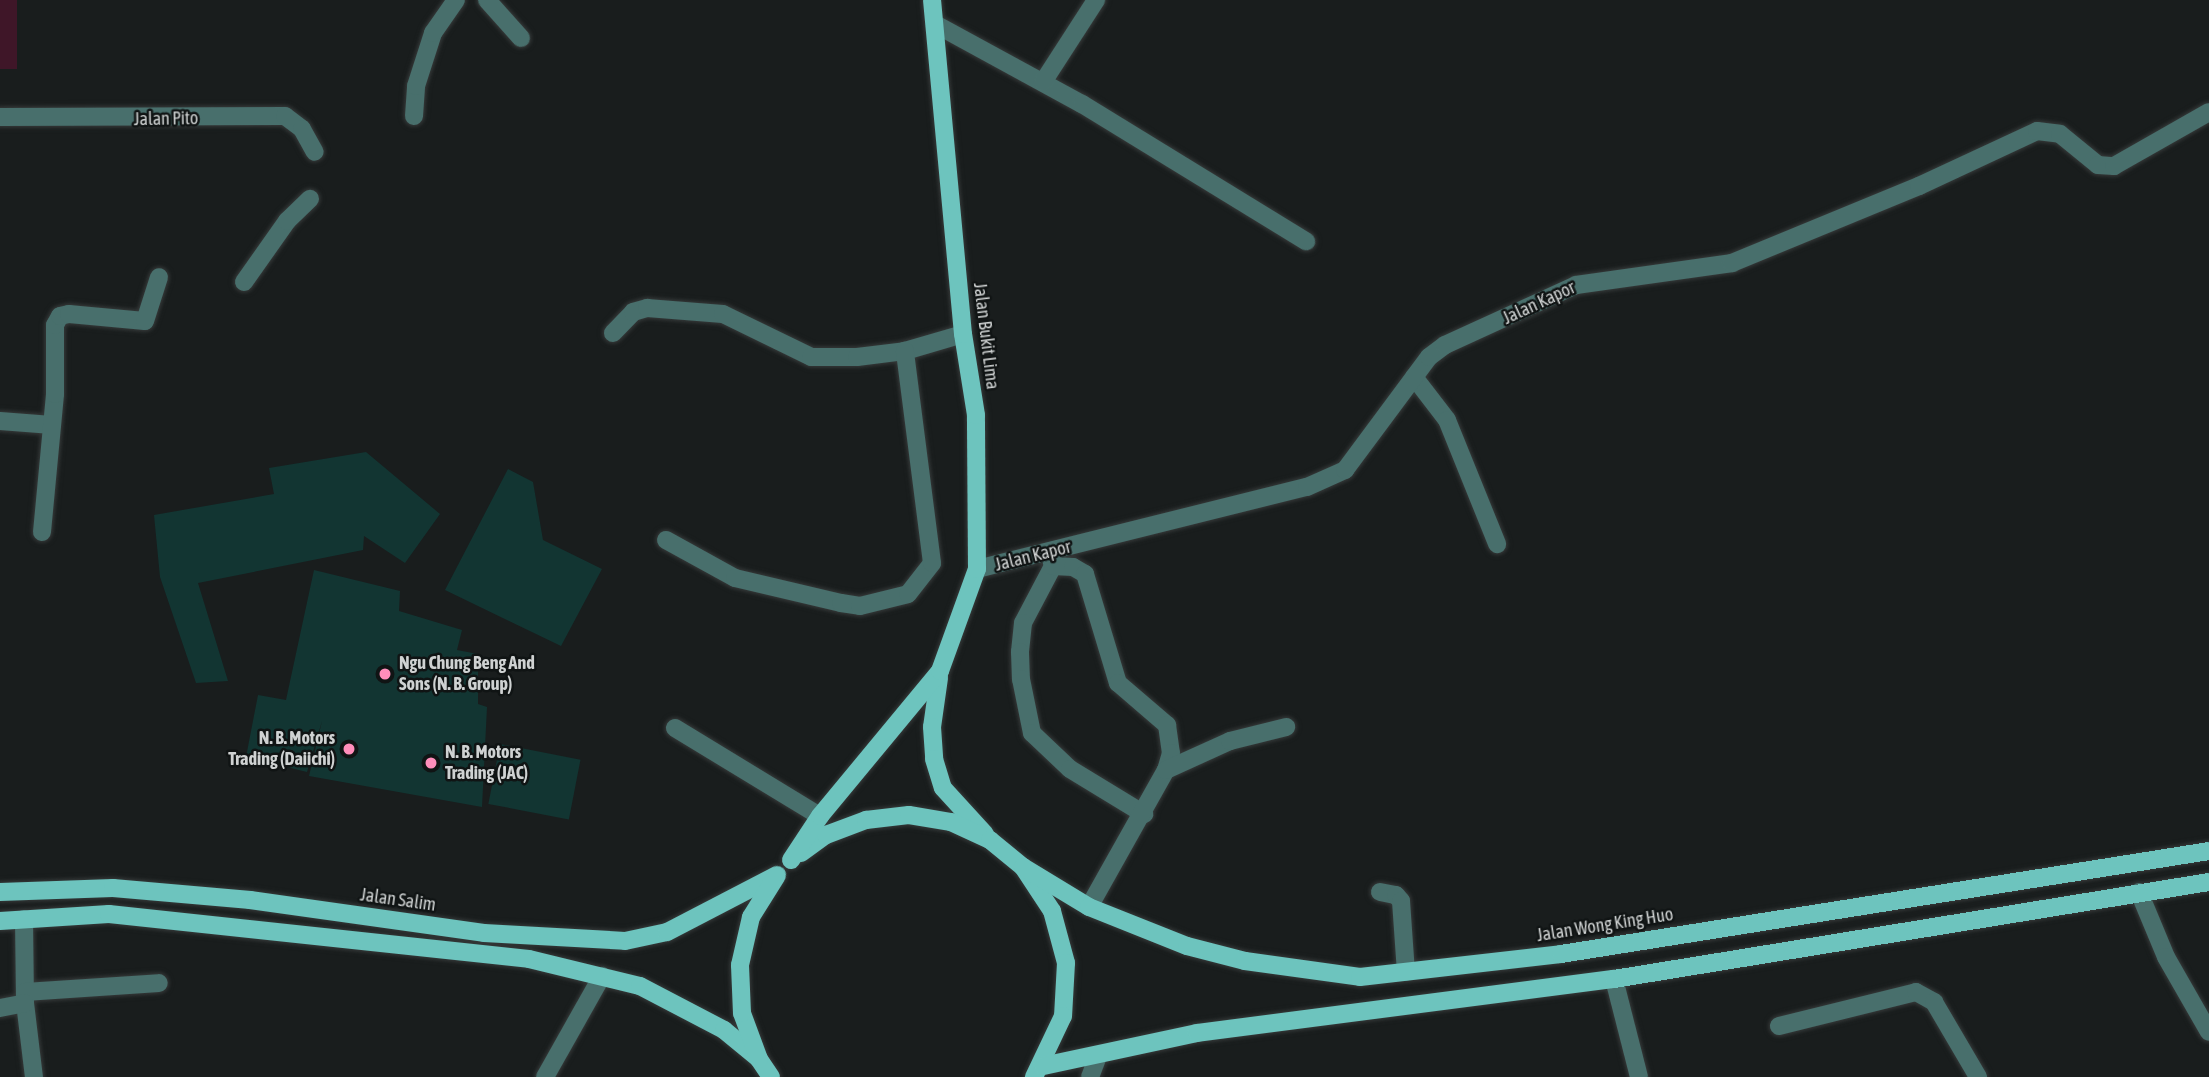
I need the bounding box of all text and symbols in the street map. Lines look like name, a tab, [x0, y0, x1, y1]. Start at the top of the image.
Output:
street label: Jalan Pito	[134, 108, 198, 130]
street label: Jalan Kapor	[1499, 277, 1579, 329]
street label: Jalan Bukit Lima	[969, 281, 1003, 391]
street label: Jalan Kapor	[993, 536, 1073, 576]
place label: Ngu Chung Beng And Sons (N. B. Group)	[399, 653, 535, 696]
marker: Ngu Chung Beng And Sons (N. B. Group)	[377, 666, 393, 682]
place label: N. B. Motors Trading (Daiichi)	[228, 728, 335, 770]
marker: N. B. Motors Trading (Daiichi)	[341, 741, 357, 757]
place label: N. B. Motors Trading (JAC)	[445, 742, 528, 784]
marker: N. B. Motors Trading (JAC)	[423, 755, 439, 771]
street label: Jalan Salim	[359, 884, 437, 916]
street label: Jalan Wong King Huo	[1535, 904, 1675, 946]

